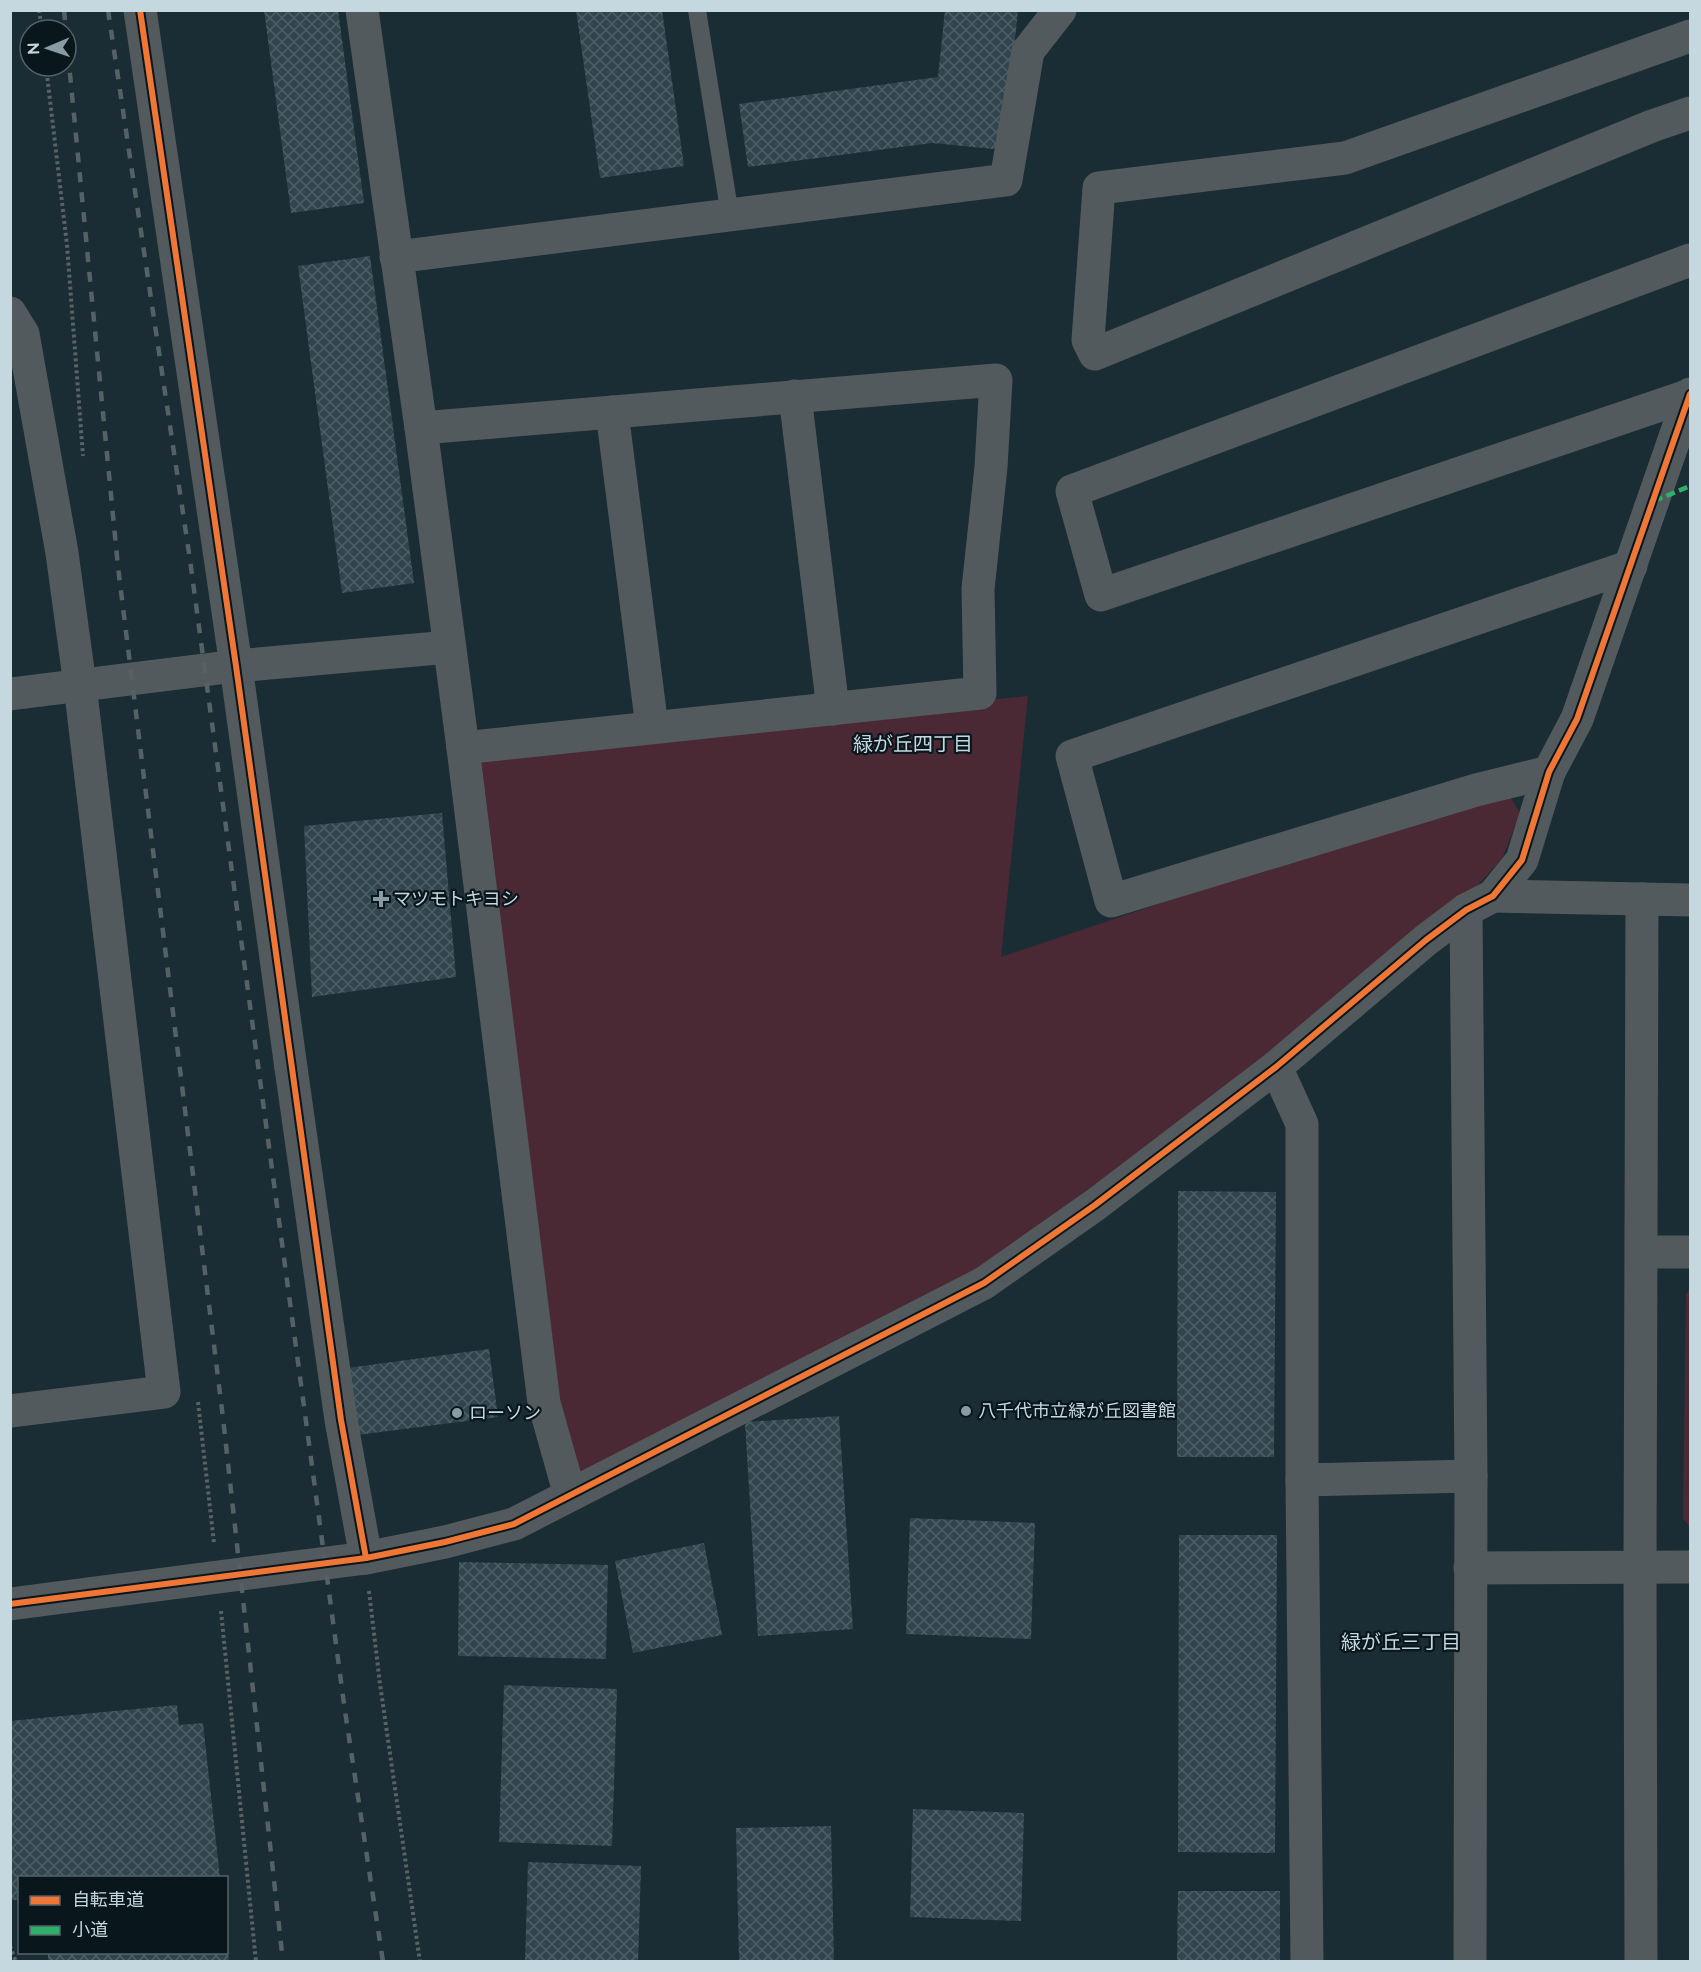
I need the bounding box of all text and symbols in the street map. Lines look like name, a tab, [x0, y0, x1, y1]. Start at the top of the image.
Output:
north arrow	[18, 18, 78, 78]
text: N	[24, 42, 43, 55]
district label: 緑が丘四丁目	[853, 732, 973, 756]
place label: マツモトキヨシ	[393, 888, 519, 909]
marker: マツモトキヨシ	[374, 892, 388, 906]
place label: 八千代市立緑が丘図書館	[978, 1400, 1176, 1421]
place label: ローソン	[469, 1402, 541, 1423]
marker: 八千代市立緑が丘図書館	[959, 1404, 973, 1418]
marker: ローソン	[450, 1406, 464, 1420]
district label: 緑が丘三丁目	[1341, 1630, 1461, 1654]
legend	[18, 1876, 228, 1954]
text: 自転車道	[72, 1889, 144, 1910]
text: 小道	[72, 1919, 108, 1940]

